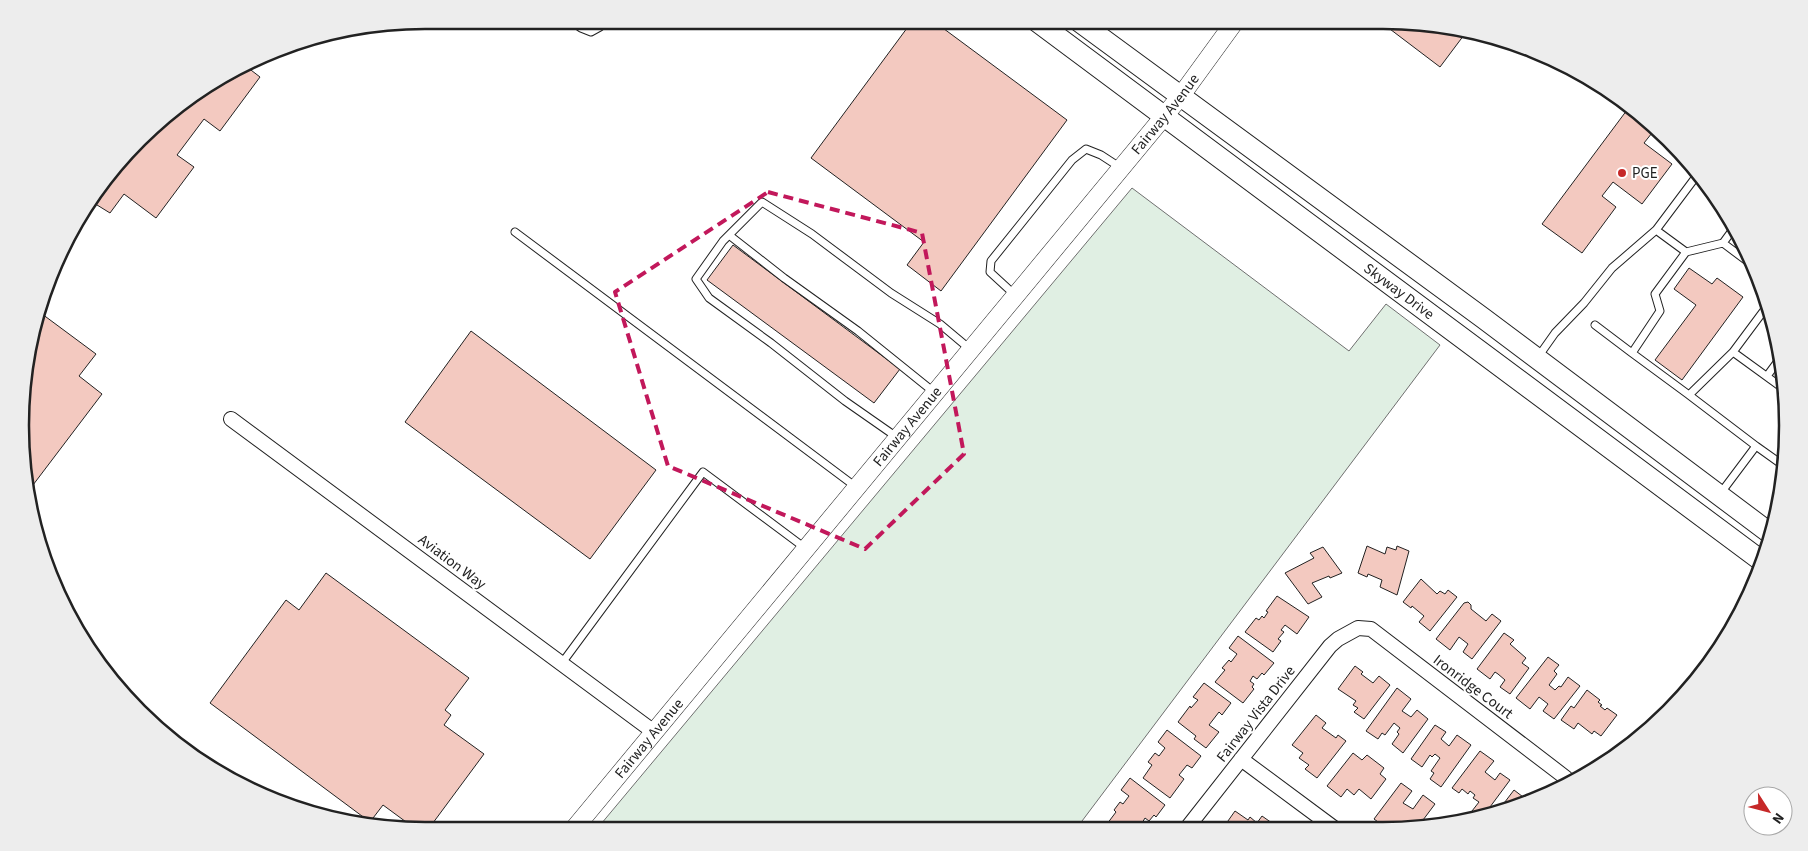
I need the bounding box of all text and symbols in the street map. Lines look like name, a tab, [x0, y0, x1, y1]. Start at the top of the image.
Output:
street label: Fairway Avenue	[1126, 69, 1204, 159]
place label: PGE	[1632, 163, 1658, 184]
marker: PGE	[1616, 167, 1628, 179]
street label: Skyway Drive	[1359, 258, 1439, 324]
street label: Fairway Avenue	[868, 382, 947, 471]
street label: Aviation Way	[414, 529, 490, 595]
street label: Ironridge Court	[1429, 650, 1517, 724]
street label: Fairway Vista Drive	[1212, 661, 1300, 767]
street label: Fairway Avenue	[609, 694, 688, 783]
north arrow	[1743, 786, 1793, 836]
text: N	[1767, 808, 1789, 828]

